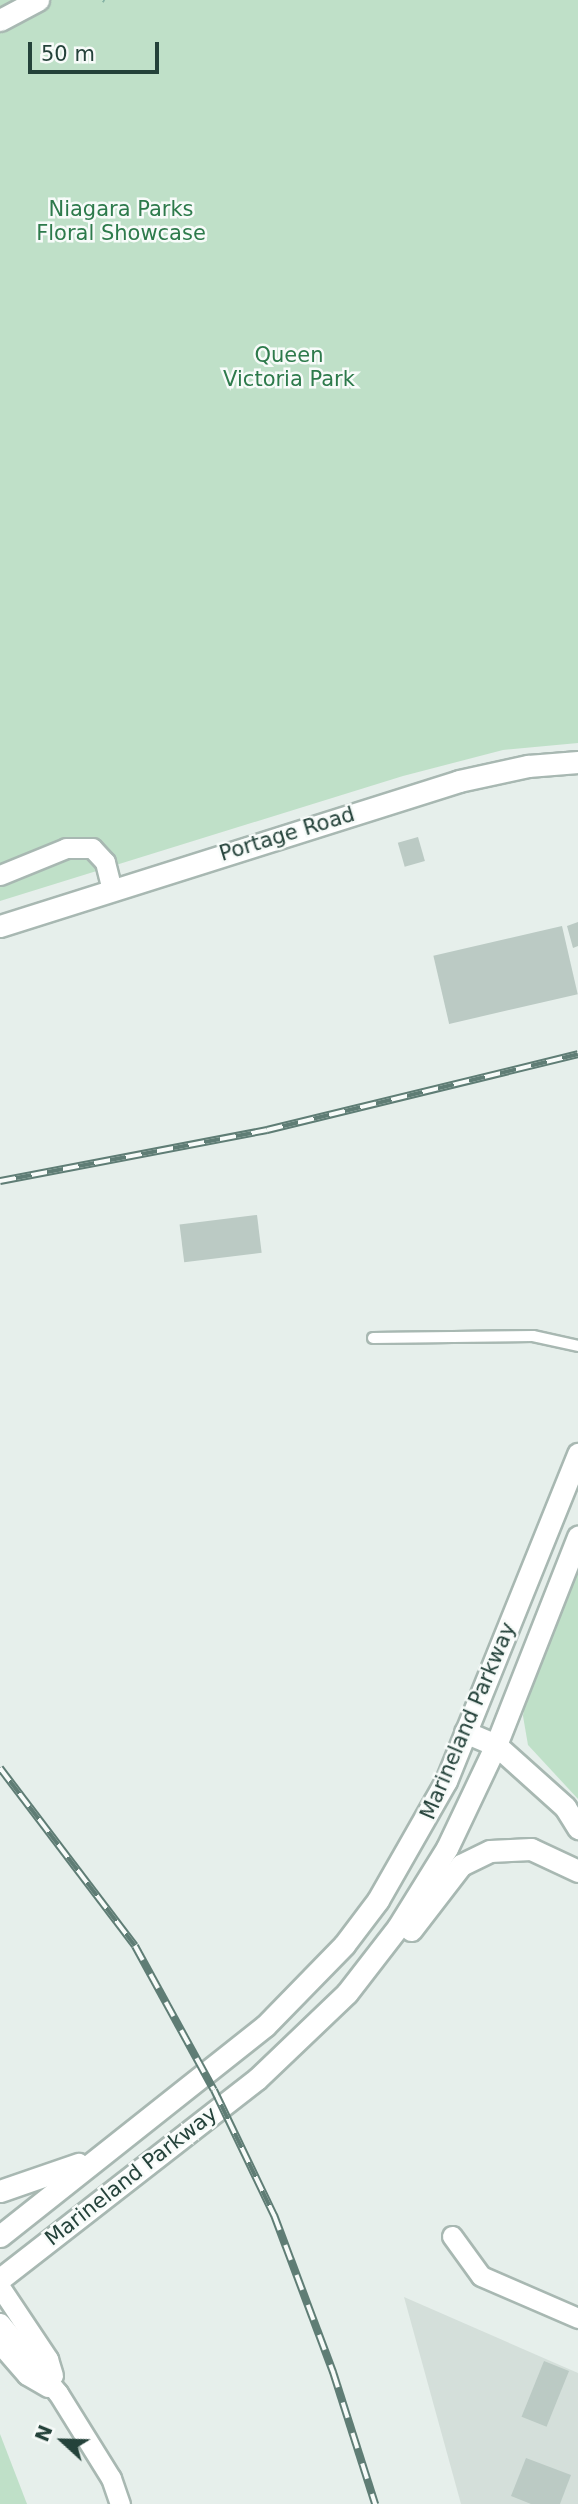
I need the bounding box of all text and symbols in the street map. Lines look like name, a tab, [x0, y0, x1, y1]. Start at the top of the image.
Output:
scale bar	[32, 28, 163, 72]
text: 50 m	[41, 42, 95, 66]
park label: Niagara Parks Floral Showcase	[36, 196, 206, 246]
park label: Queen Victoria Park	[223, 342, 355, 392]
street label: Portage Road	[216, 801, 358, 867]
street label: Marineland Parkway	[415, 1619, 521, 1823]
street label: Marineland Parkway	[40, 2101, 222, 2251]
north arrow	[28, 2406, 98, 2476]
text: N	[30, 2422, 57, 2445]

